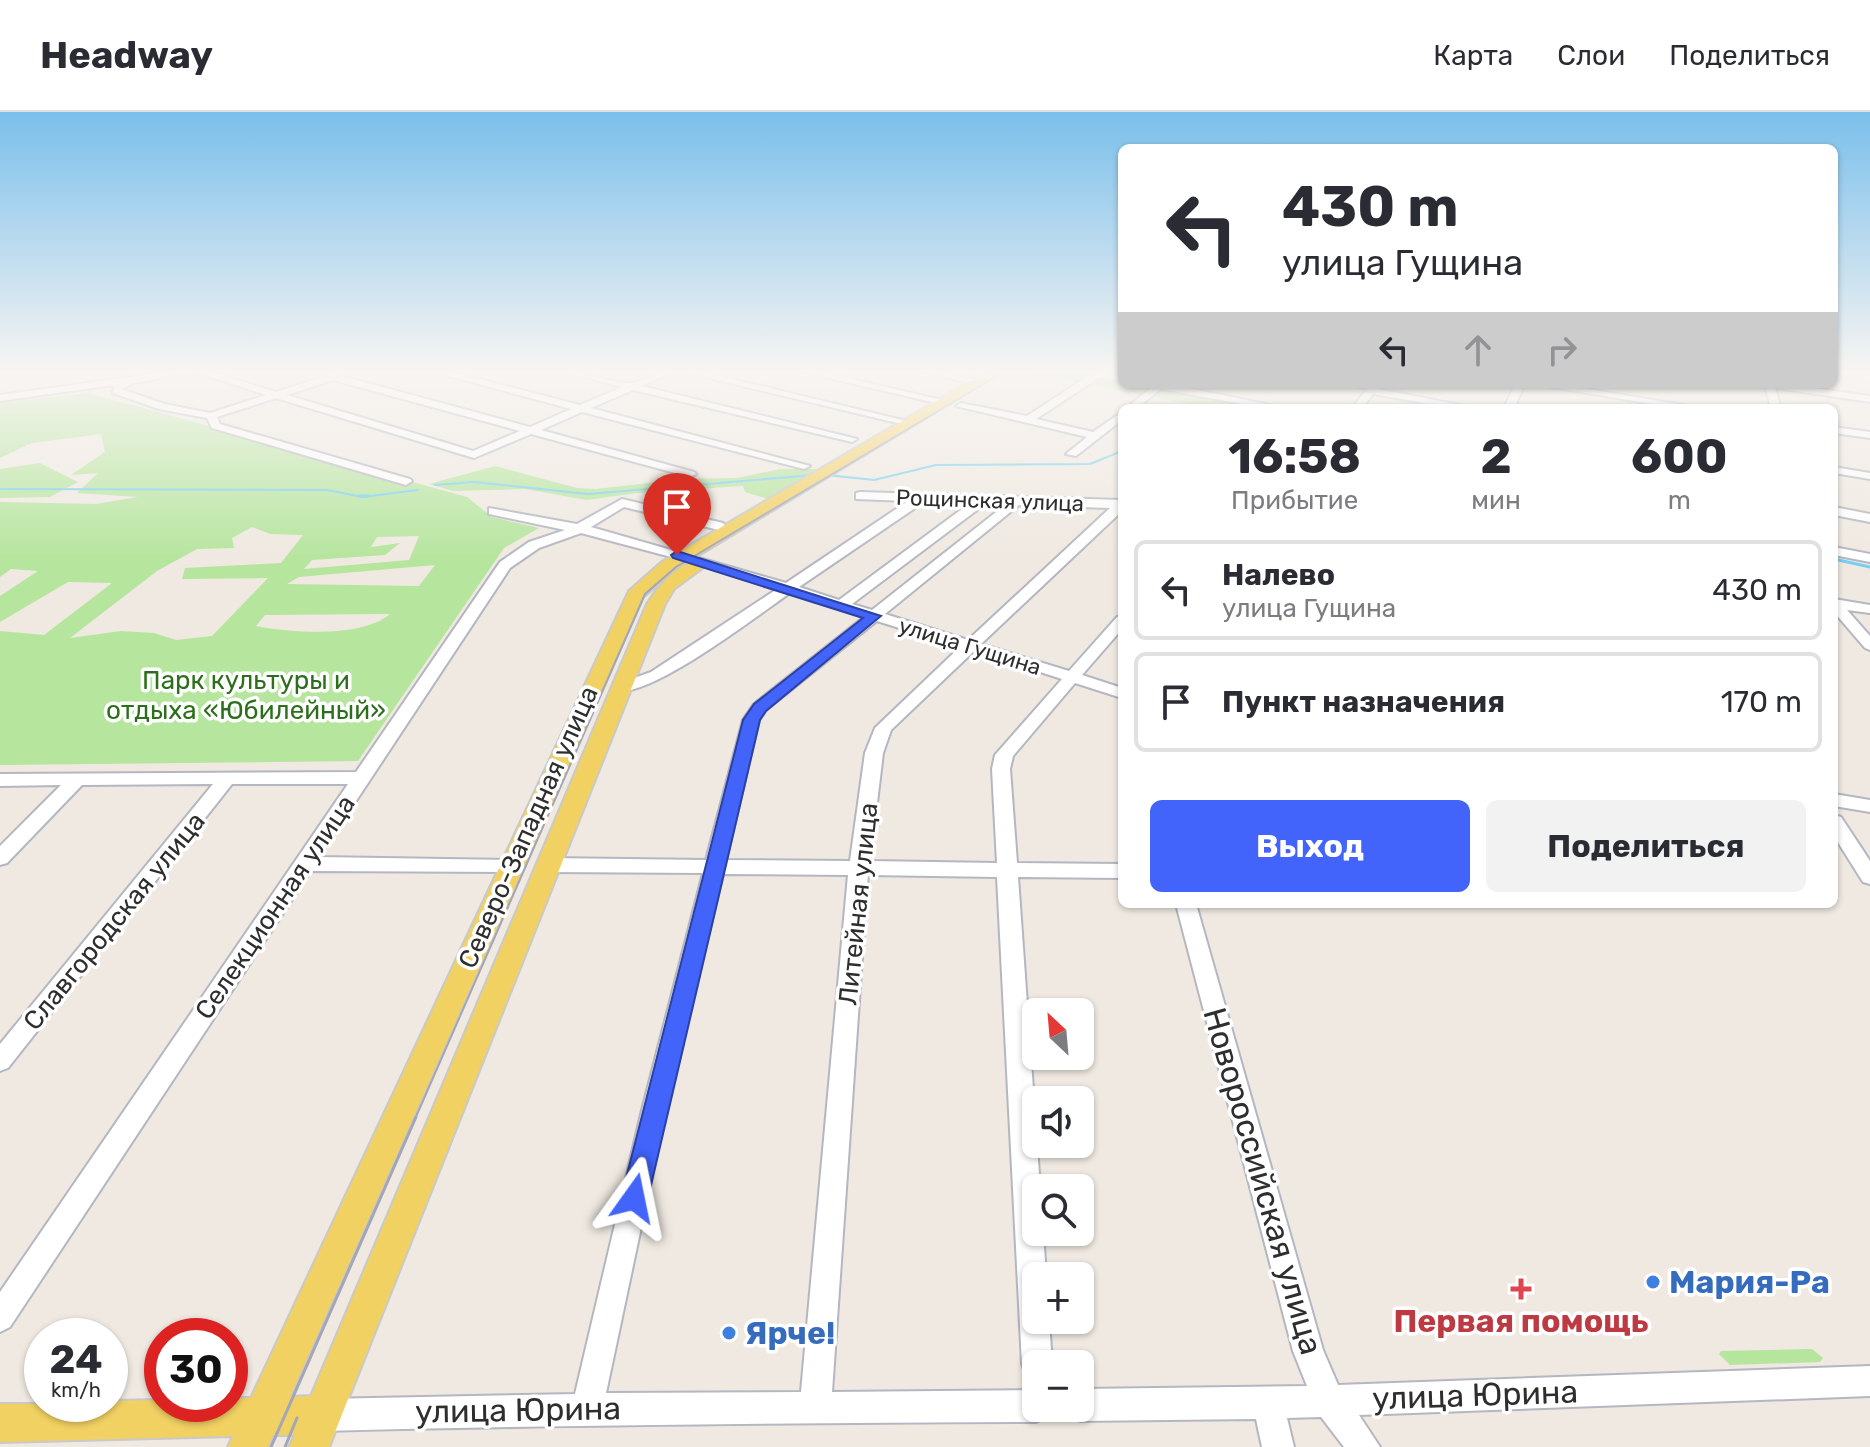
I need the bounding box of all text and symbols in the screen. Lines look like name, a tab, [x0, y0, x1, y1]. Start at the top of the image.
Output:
text: Headway	[40, 32, 213, 78]
text: Карта	[1433, 39, 1513, 72]
text: Слои	[1557, 39, 1625, 72]
text: Поделиться	[1669, 39, 1830, 72]
text: 430 m	[1282, 174, 1458, 240]
icon: left	[1150, 176, 1254, 280]
text: улица Гущина	[1282, 241, 1523, 284]
icon: left	[1372, 328, 1416, 372]
icon: ahead	[1456, 328, 1500, 372]
icon: right	[1540, 328, 1584, 372]
text: 16:58	[1228, 428, 1361, 485]
text: 2	[1480, 428, 1512, 485]
text: 600	[1631, 428, 1728, 485]
pin	[643, 473, 711, 555]
street label: Рощинская улица	[895, 484, 1084, 517]
icon: arrive	[655, 485, 699, 529]
text: Прибытие	[1231, 485, 1358, 516]
text: мин	[1471, 485, 1521, 516]
text: m	[1668, 485, 1691, 516]
text: Налево	[1222, 557, 1335, 593]
icon: left	[1154, 568, 1198, 612]
text: 430 m	[1712, 572, 1802, 608]
text: улица Гущина	[1222, 593, 1396, 624]
street label: улица Гущина	[895, 612, 1044, 681]
park label: Парк культуры и отдыха «Юбилейный»	[106, 665, 386, 726]
icon: arrive	[1154, 680, 1198, 724]
street label: Северо-Западная улица	[452, 681, 605, 973]
text: Пункт назначения	[1222, 684, 1505, 720]
text: 170 m	[1721, 684, 1802, 720]
street label: Селекционная улица	[189, 789, 362, 1025]
button: Выход	[1150, 800, 1470, 892]
button: Поделиться	[1486, 800, 1806, 892]
street label: Литейная улица	[832, 801, 885, 1007]
street label: Славгородская улица	[17, 806, 212, 1036]
north arrow	[1022, 998, 1094, 1070]
map controls	[1022, 998, 1094, 1422]
street label: Новороссийская улица	[1195, 1003, 1331, 1359]
button: sound	[1022, 1086, 1094, 1158]
position arrow	[592, 1156, 676, 1240]
button: search	[1022, 1174, 1094, 1246]
button: +	[1022, 1262, 1094, 1334]
place label: Мария-Ра	[1669, 1263, 1830, 1301]
marker: Мария-Ра	[1644, 1273, 1662, 1291]
marker: Первая помощь	[1512, 1280, 1530, 1298]
place label: Первая помощь	[1393, 1302, 1649, 1340]
place label: Ярче!	[745, 1314, 835, 1352]
speed limit sign: 30	[144, 1318, 248, 1422]
marker: Ярче!	[720, 1324, 738, 1342]
text: 24	[49, 1336, 103, 1383]
button: −	[1022, 1350, 1094, 1422]
street label: улица Юрина	[1371, 1372, 1579, 1418]
text: km/h	[51, 1378, 101, 1402]
street label: улица Юрина	[415, 1389, 621, 1431]

